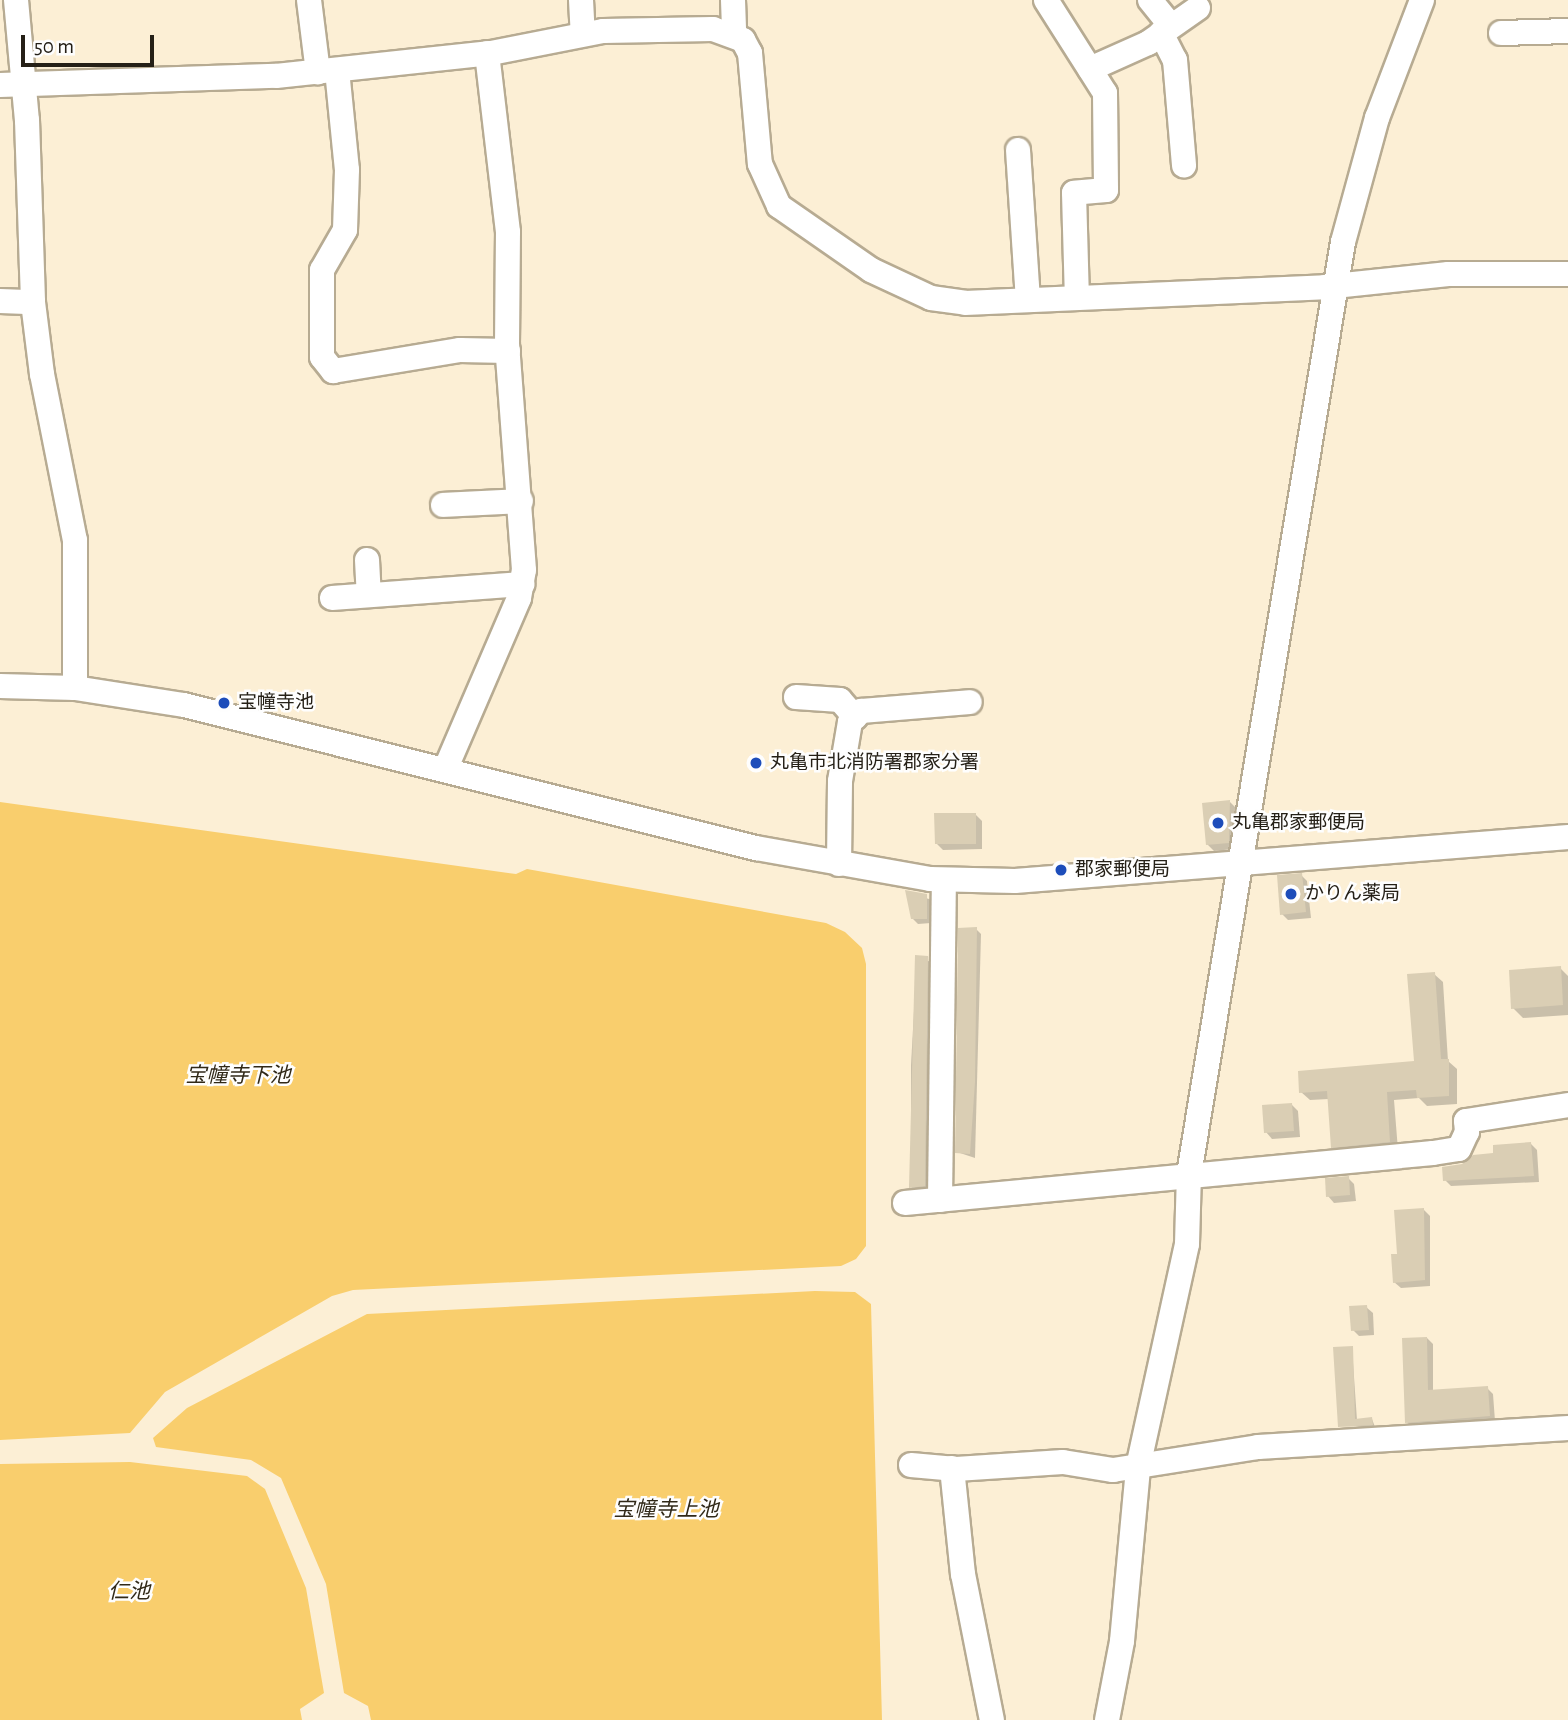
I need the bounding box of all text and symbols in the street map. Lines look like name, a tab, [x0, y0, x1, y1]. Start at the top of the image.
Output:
scale bar	[24, 21, 158, 65]
text: 50 m	[34, 36, 74, 57]
place label: 宝幢寺池	[238, 692, 314, 714]
marker: 宝幢寺池	[216, 695, 232, 711]
place label: 丸亀市北消防署郡家分署	[770, 752, 979, 774]
marker: 丸亀市北消防署郡家分署	[748, 755, 764, 771]
place label: 丸亀郡家郵便局	[1232, 812, 1365, 834]
marker: 丸亀郡家郵便局	[1210, 815, 1226, 831]
place label: 郡家郵便局	[1075, 859, 1170, 881]
marker: 郡家郵便局	[1053, 862, 1069, 878]
place label: かりん薬局	[1305, 883, 1400, 905]
marker: かりん薬局	[1283, 886, 1299, 902]
water label: 宝幢寺下池	[186, 1063, 290, 1089]
water label: 宝幢寺上池	[614, 1497, 718, 1523]
water label: 仁池	[108, 1579, 150, 1605]

